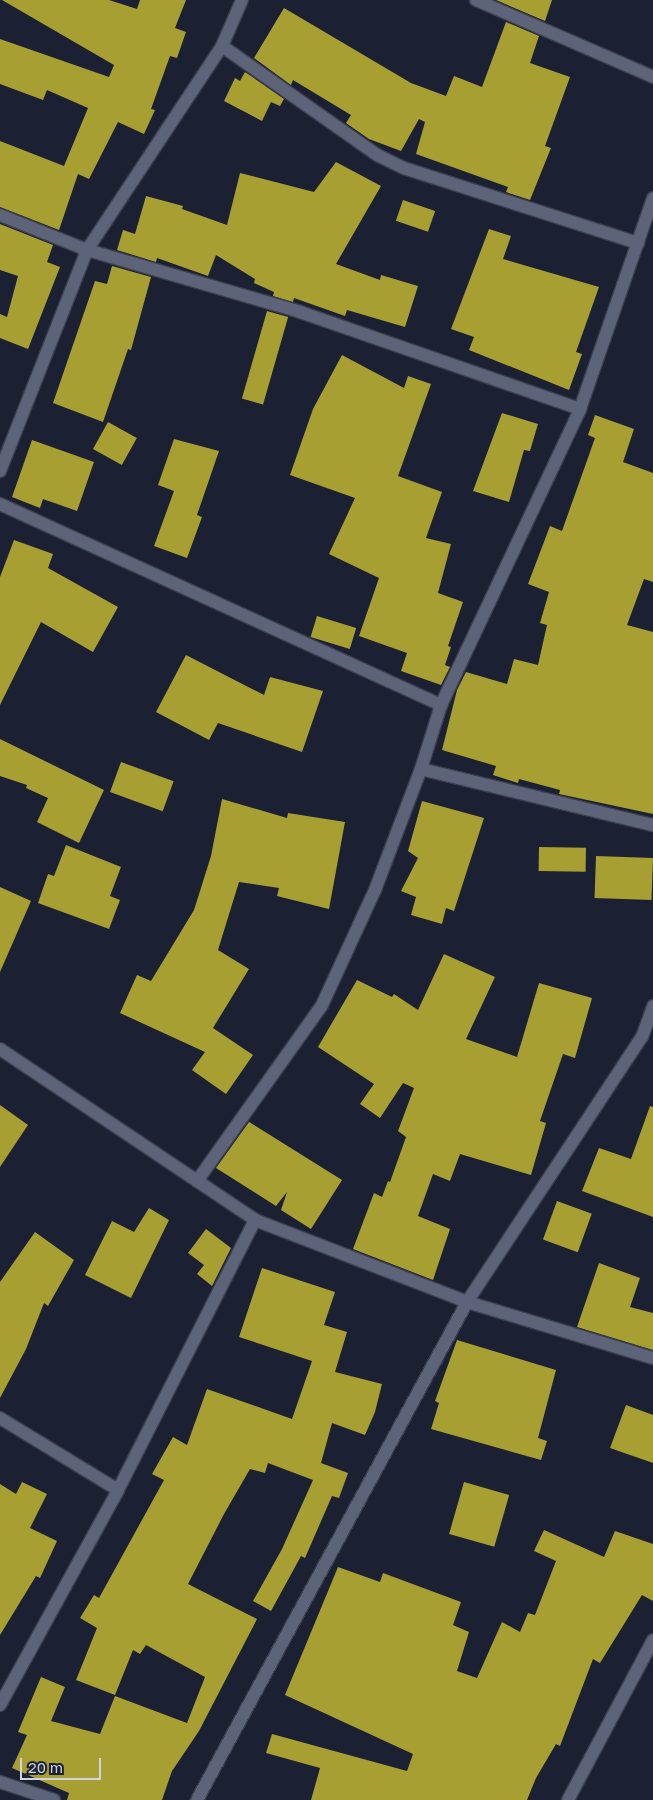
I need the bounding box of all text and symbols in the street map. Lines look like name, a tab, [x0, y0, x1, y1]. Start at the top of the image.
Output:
scale bar	[22, 1748, 104, 1780]
text: 20 m	[28, 1758, 63, 1776]

